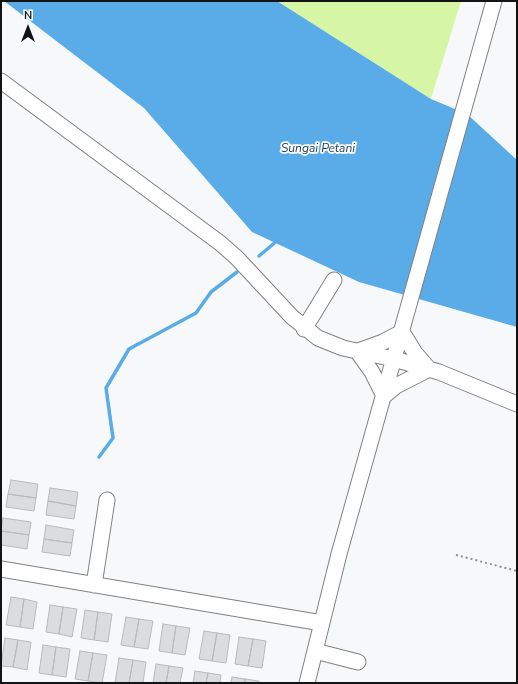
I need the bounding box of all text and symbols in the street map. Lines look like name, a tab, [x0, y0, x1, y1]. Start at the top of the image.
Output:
north arrow	[8, 8, 48, 48]
text: N	[24, 8, 32, 23]
water label: Sungai Petani	[281, 142, 355, 156]

